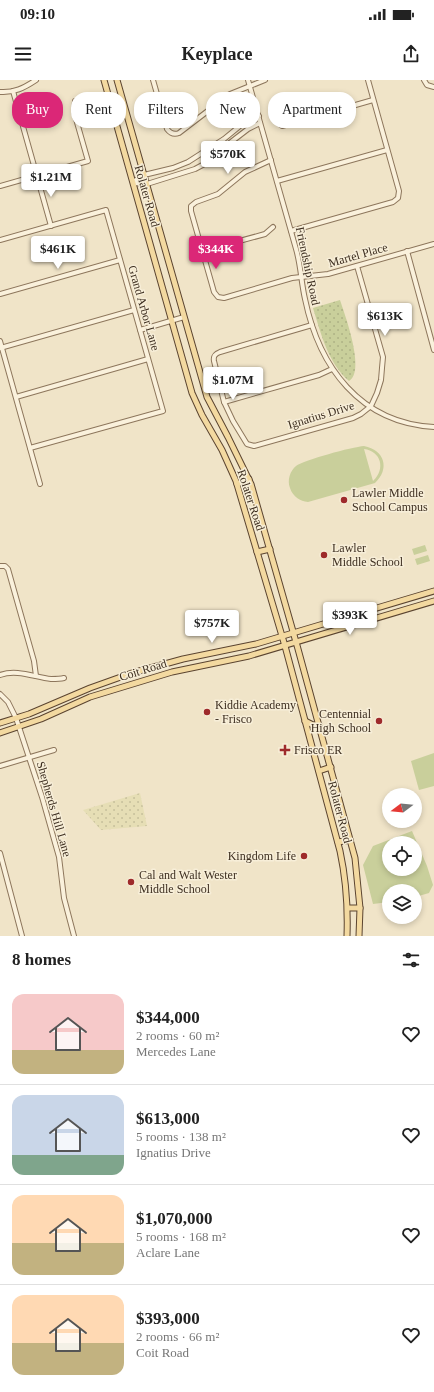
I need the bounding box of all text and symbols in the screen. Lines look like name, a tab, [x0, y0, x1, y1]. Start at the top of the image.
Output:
text: 09:10	[20, 6, 55, 22]
icon: menu	[12, 43, 34, 65]
icon: share	[400, 43, 422, 65]
text: Keyplace	[182, 44, 252, 64]
chip: Buy	[12, 92, 63, 128]
chip: Rent	[71, 92, 126, 128]
chip: Filters	[134, 92, 198, 128]
chip: New	[206, 92, 260, 128]
chip: Apartment	[268, 92, 356, 128]
pin: $570K	[200, 141, 256, 175]
text: $570K	[210, 146, 246, 161]
street label: Rolater Road	[131, 163, 163, 229]
pin: $1.21M	[18, 164, 84, 198]
text: $1.21M	[30, 169, 72, 184]
street label: Friendship Road	[293, 226, 323, 306]
pin: $461K	[30, 236, 86, 270]
pin: $344K	[188, 236, 244, 270]
street label: Martel Place	[327, 240, 389, 270]
text: $461K	[40, 241, 76, 256]
text: $344K	[198, 241, 234, 256]
street label: Grand Arbor Lane	[125, 264, 163, 352]
pin: $613K	[357, 303, 413, 337]
text: $613K	[367, 308, 403, 323]
pin: $1.07M	[200, 367, 266, 401]
text: $1.07M	[212, 372, 254, 387]
street label: Ignatius Drive	[286, 398, 356, 432]
street label: Rolater Road	[235, 468, 267, 532]
place label: Lawler Middle School Campus	[352, 486, 428, 514]
marker: Lawler Middle School Campus	[339, 495, 349, 505]
place label: Lawler Middle School	[332, 541, 404, 569]
marker: Lawler Middle School	[319, 550, 329, 560]
pin: $393K	[322, 602, 378, 636]
text: $393K	[332, 607, 368, 622]
pin: $757K	[184, 610, 240, 644]
text: $757K	[194, 615, 230, 630]
street label: Coit Road	[118, 656, 168, 684]
place label: Kiddie Academy - Frisco	[215, 698, 296, 726]
marker: Kiddie Academy - Frisco	[202, 707, 212, 717]
place label: Centennial High School	[311, 707, 372, 735]
marker: Centennial High School	[374, 716, 384, 726]
place label: Frisco ER	[294, 743, 342, 757]
marker: Frisco ER	[279, 744, 291, 756]
street label: Shepherds Hill Lane	[34, 760, 74, 858]
street label: Rolater Road	[325, 779, 355, 845]
north arrow	[382, 788, 422, 828]
map controls	[382, 788, 422, 924]
button: locate	[382, 836, 422, 876]
place label: Kingdom Life	[228, 849, 296, 863]
marker: Kingdom Life	[299, 851, 309, 861]
place label: Cal and Walt Wester Middle School	[139, 868, 237, 896]
marker: Cal and Walt Wester Middle School	[126, 877, 136, 887]
button: layers	[382, 884, 422, 924]
icon: filters	[400, 949, 422, 971]
text: 8 homes	[12, 950, 71, 969]
text: $344,000	[136, 1008, 200, 1027]
icon: home	[44, 1010, 92, 1058]
icon: heart	[400, 1023, 422, 1045]
text: 2 rooms · 60 m²	[136, 1028, 219, 1043]
text: Mercedes Lane	[136, 1044, 216, 1059]
text: $613,000	[136, 1109, 200, 1128]
icon: home	[44, 1111, 92, 1159]
icon: heart	[400, 1124, 422, 1146]
text: 5 rooms · 138 m²	[136, 1129, 226, 1144]
text: Ignatius Drive	[136, 1145, 211, 1160]
text: $1,070,000	[136, 1209, 213, 1228]
icon: home	[44, 1211, 92, 1259]
icon: heart	[400, 1224, 422, 1246]
text: 5 rooms · 168 m²	[136, 1229, 226, 1244]
text: Aclare Lane	[136, 1245, 200, 1260]
text: $393,000	[136, 1309, 200, 1328]
icon: home	[44, 1311, 92, 1359]
icon: heart	[400, 1324, 422, 1346]
text: 2 rooms · 66 m²	[136, 1329, 219, 1344]
text: Coit Road	[136, 1345, 189, 1360]

